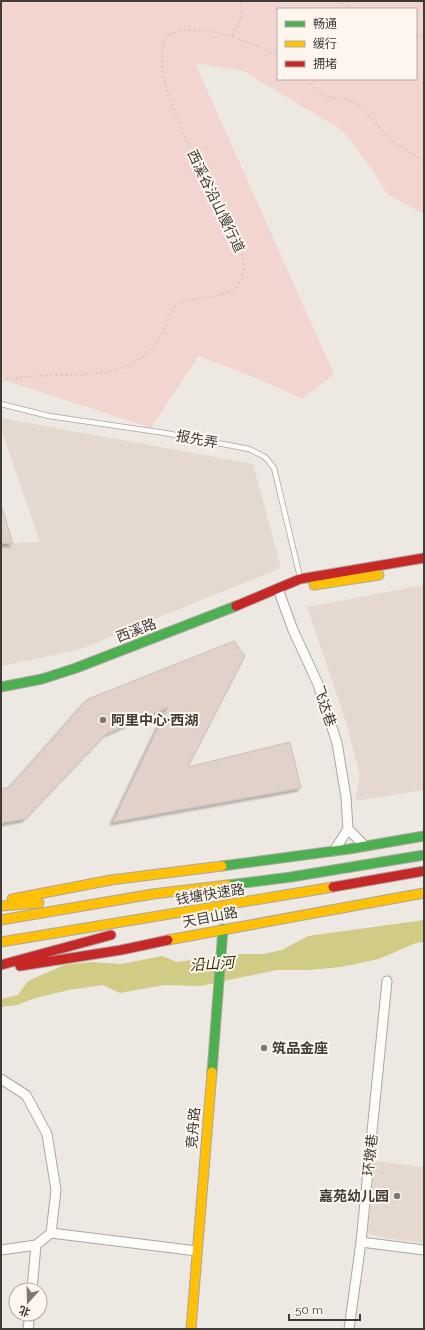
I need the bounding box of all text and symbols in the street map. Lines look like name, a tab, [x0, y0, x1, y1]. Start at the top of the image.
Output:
legend	[277, 8, 417, 80]
text: 畅通	[313, 17, 337, 31]
text: 缓行	[313, 37, 337, 51]
text: 拥堵	[313, 57, 337, 71]
street label: 西溪谷沿山慢行道	[184, 147, 248, 255]
street label: 报先弄	[175, 427, 219, 451]
street label: 西溪路	[114, 615, 158, 645]
street label: 飞达巷	[311, 684, 339, 728]
place label: 阿里中心·西湖	[111, 712, 198, 728]
marker: 阿里中心·西湖	[98, 715, 108, 725]
street label: 钱塘快速路	[174, 881, 246, 907]
street label: 天目山路	[181, 904, 239, 930]
water label: 沿山河	[189, 953, 238, 975]
place label: 筑品金座	[272, 1040, 328, 1056]
marker: 筑品金座	[259, 1043, 269, 1053]
street label: 竞舟路	[183, 1106, 203, 1150]
street label: 环墩巷	[360, 1133, 380, 1177]
place label: 嘉苑幼儿园	[319, 1188, 389, 1204]
marker: 嘉苑幼儿园	[392, 1191, 402, 1201]
north arrow	[8, 1282, 48, 1322]
scale bar	[289, 1296, 360, 1322]
text: 北	[17, 1303, 32, 1319]
text: 50 m	[295, 1303, 323, 1317]

